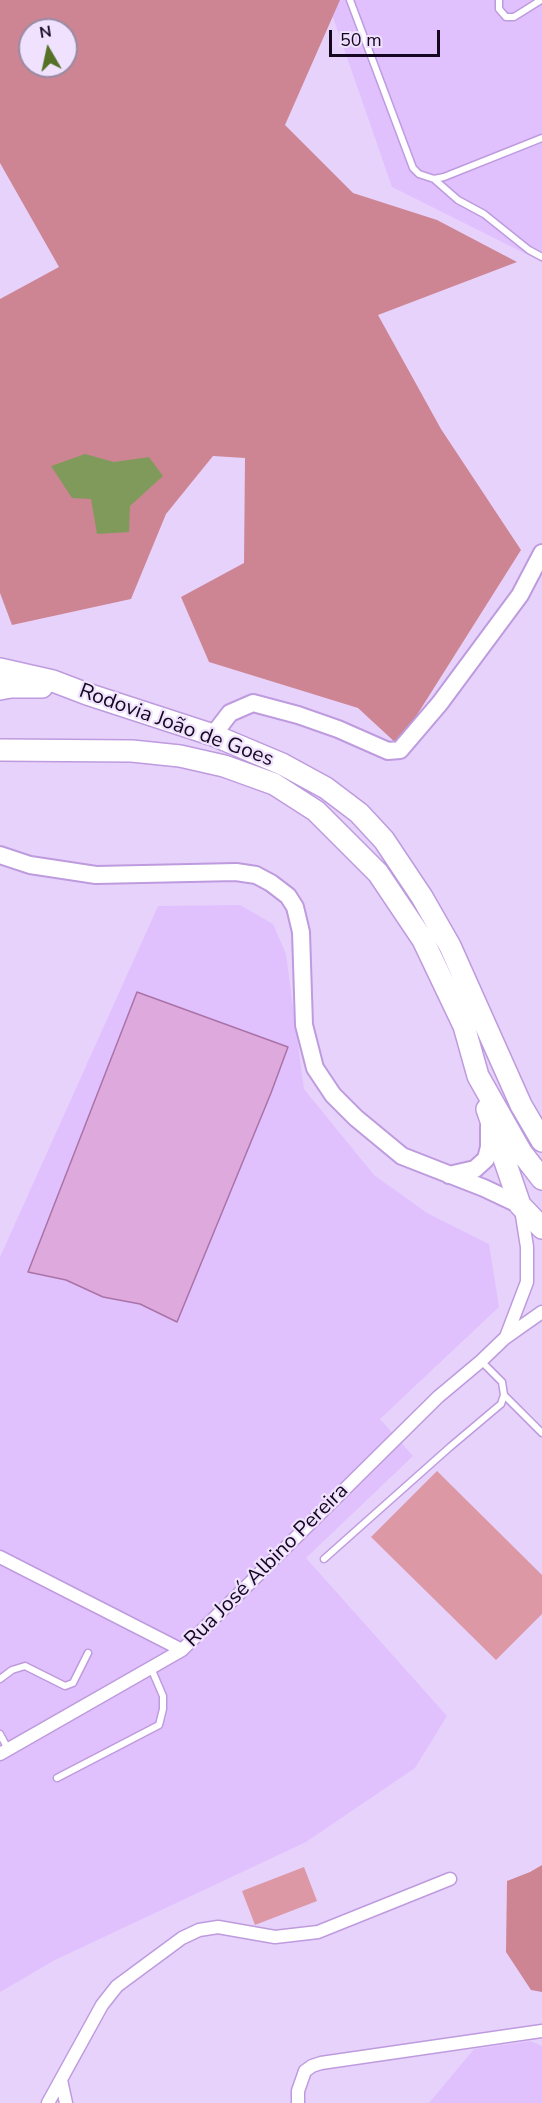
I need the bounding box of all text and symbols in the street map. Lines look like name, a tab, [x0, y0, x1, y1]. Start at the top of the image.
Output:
north arrow	[18, 18, 78, 78]
scale bar	[332, 18, 443, 56]
text: N	[38, 20, 53, 44]
text: 50 m	[340, 28, 382, 52]
street label: Rodovia João de Goes	[75, 679, 277, 773]
street label: Rua José Albino Pereira	[180, 1479, 354, 1653]

